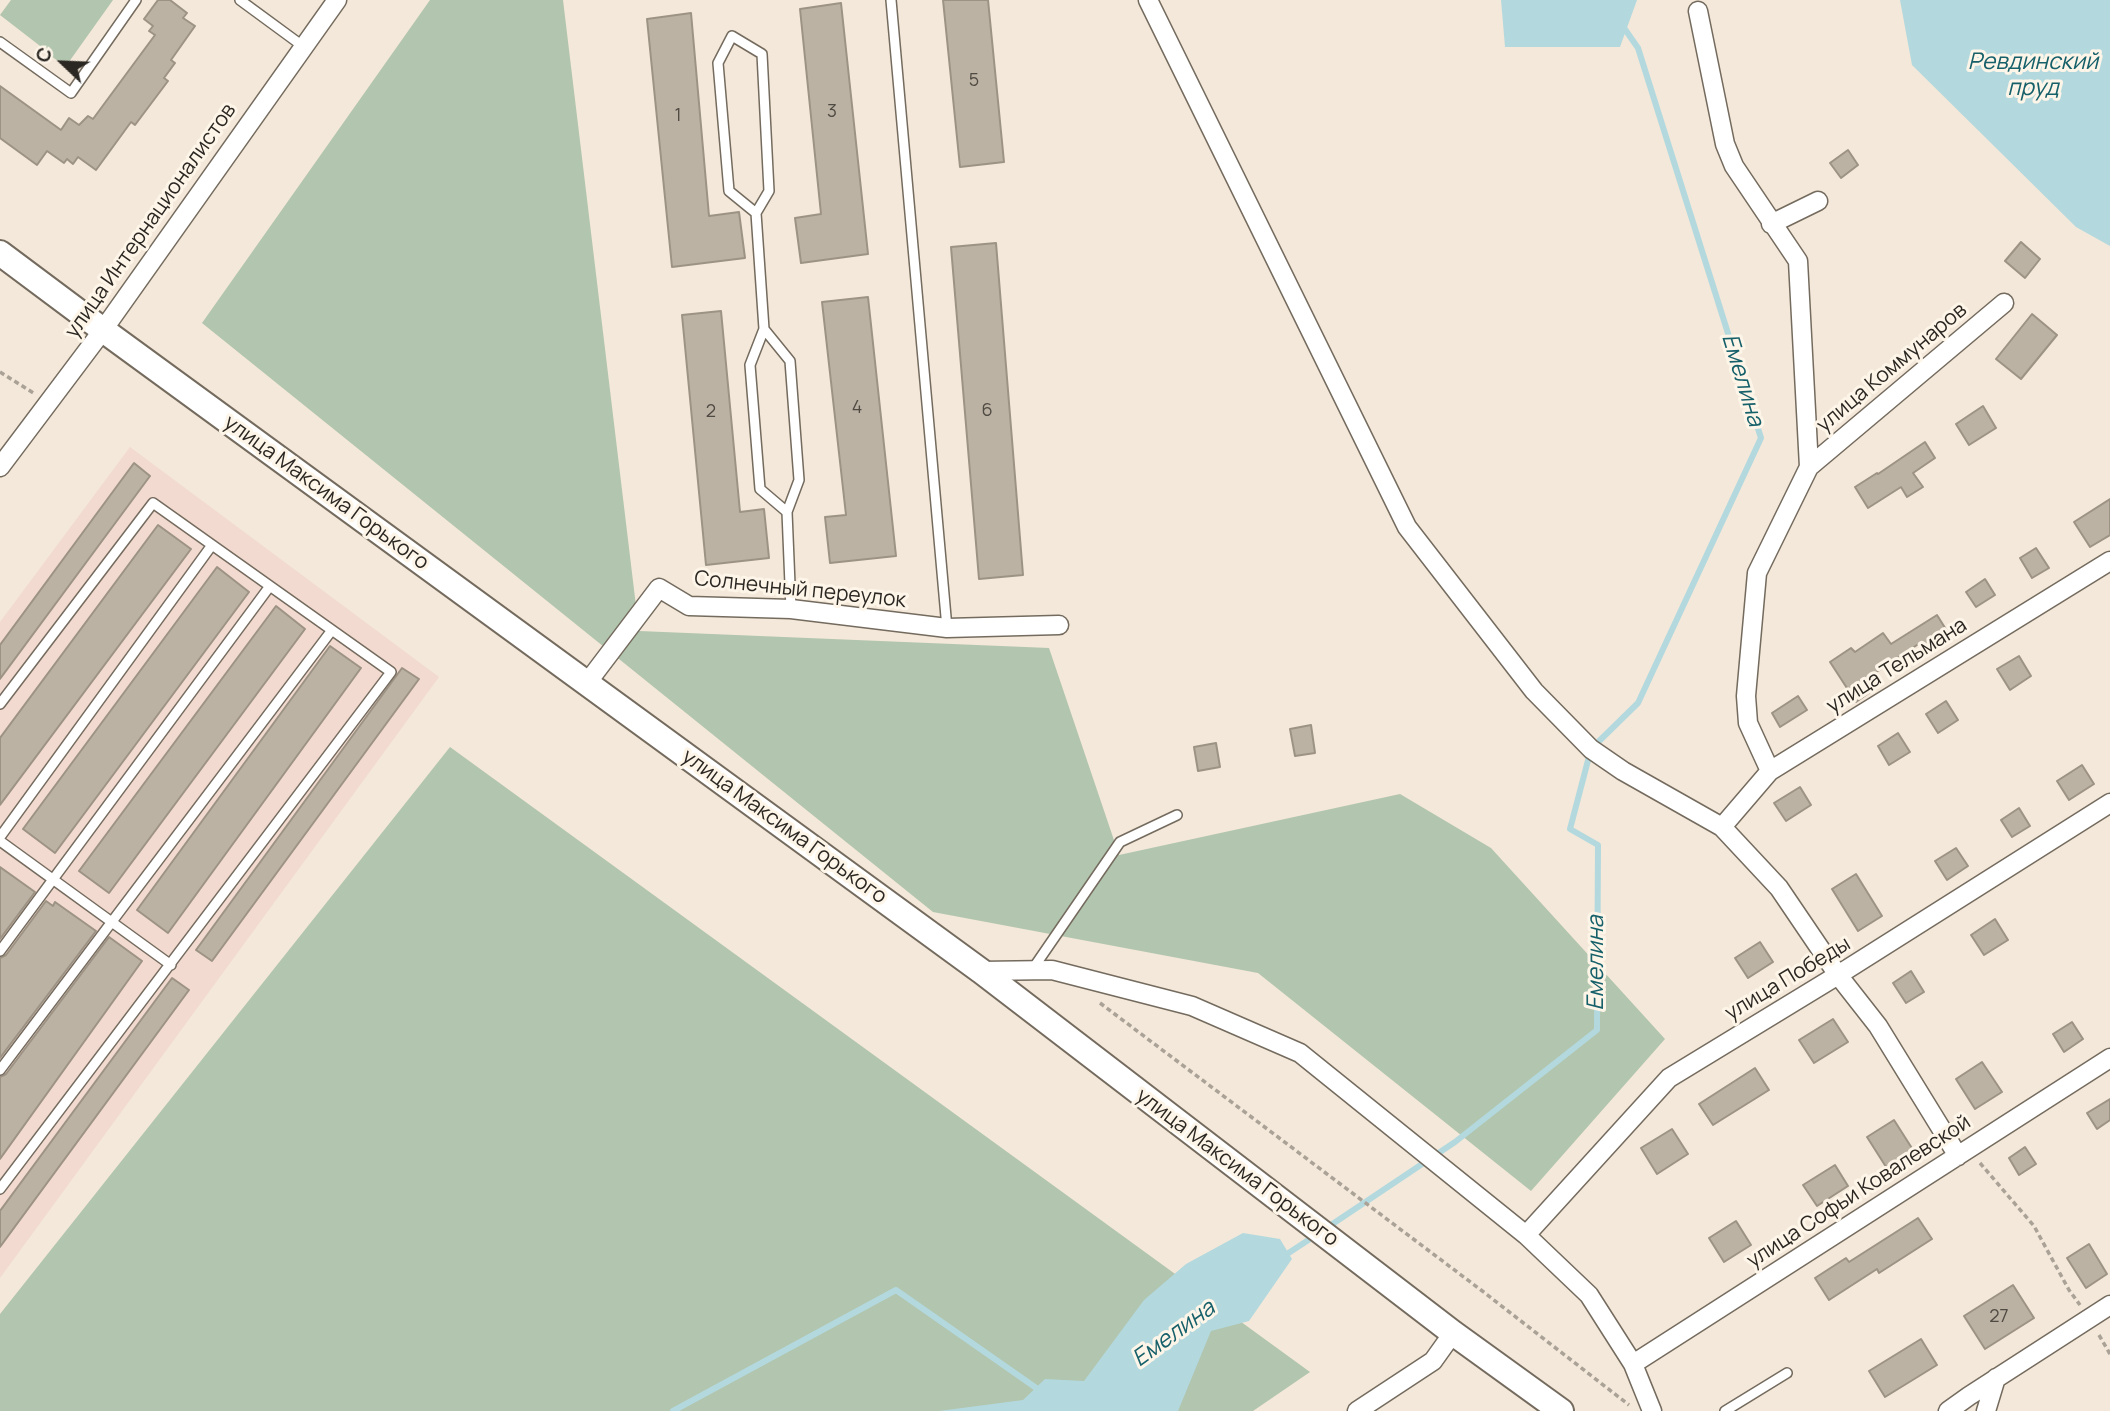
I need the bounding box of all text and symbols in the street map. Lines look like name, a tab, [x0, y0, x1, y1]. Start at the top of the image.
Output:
north arrow	[28, 28, 98, 98]
text: С	[29, 43, 58, 66]
water label: Ревдинский пруд	[1968, 49, 2098, 103]
house number: 5	[969, 70, 979, 92]
street label: улица Интернационалистов	[60, 99, 242, 343]
house number: 3	[827, 101, 837, 123]
house number: 1	[674, 105, 682, 127]
street label: улица Коммунаров	[1812, 298, 1972, 438]
water label: Емелина	[1715, 330, 1769, 430]
house number: 4	[852, 397, 862, 419]
house number: 6	[981, 400, 993, 422]
house number: 2	[706, 401, 716, 423]
street label: улица Максима Горького	[219, 410, 433, 576]
street label: Солнечный переулок	[693, 566, 907, 614]
street label: улица Тельмана	[1822, 613, 1972, 719]
street label: улица Максима Горького	[677, 744, 891, 910]
water label: Емелина	[1583, 915, 1611, 1011]
street label: улица Победы	[1721, 932, 1855, 1026]
street label: улица Максима Горького	[1131, 1084, 1343, 1252]
street label: улица Софьи Ковалевской	[1742, 1110, 1976, 1274]
water label: Емелина	[1127, 1295, 1221, 1373]
house number: 27	[1989, 1306, 2009, 1328]

